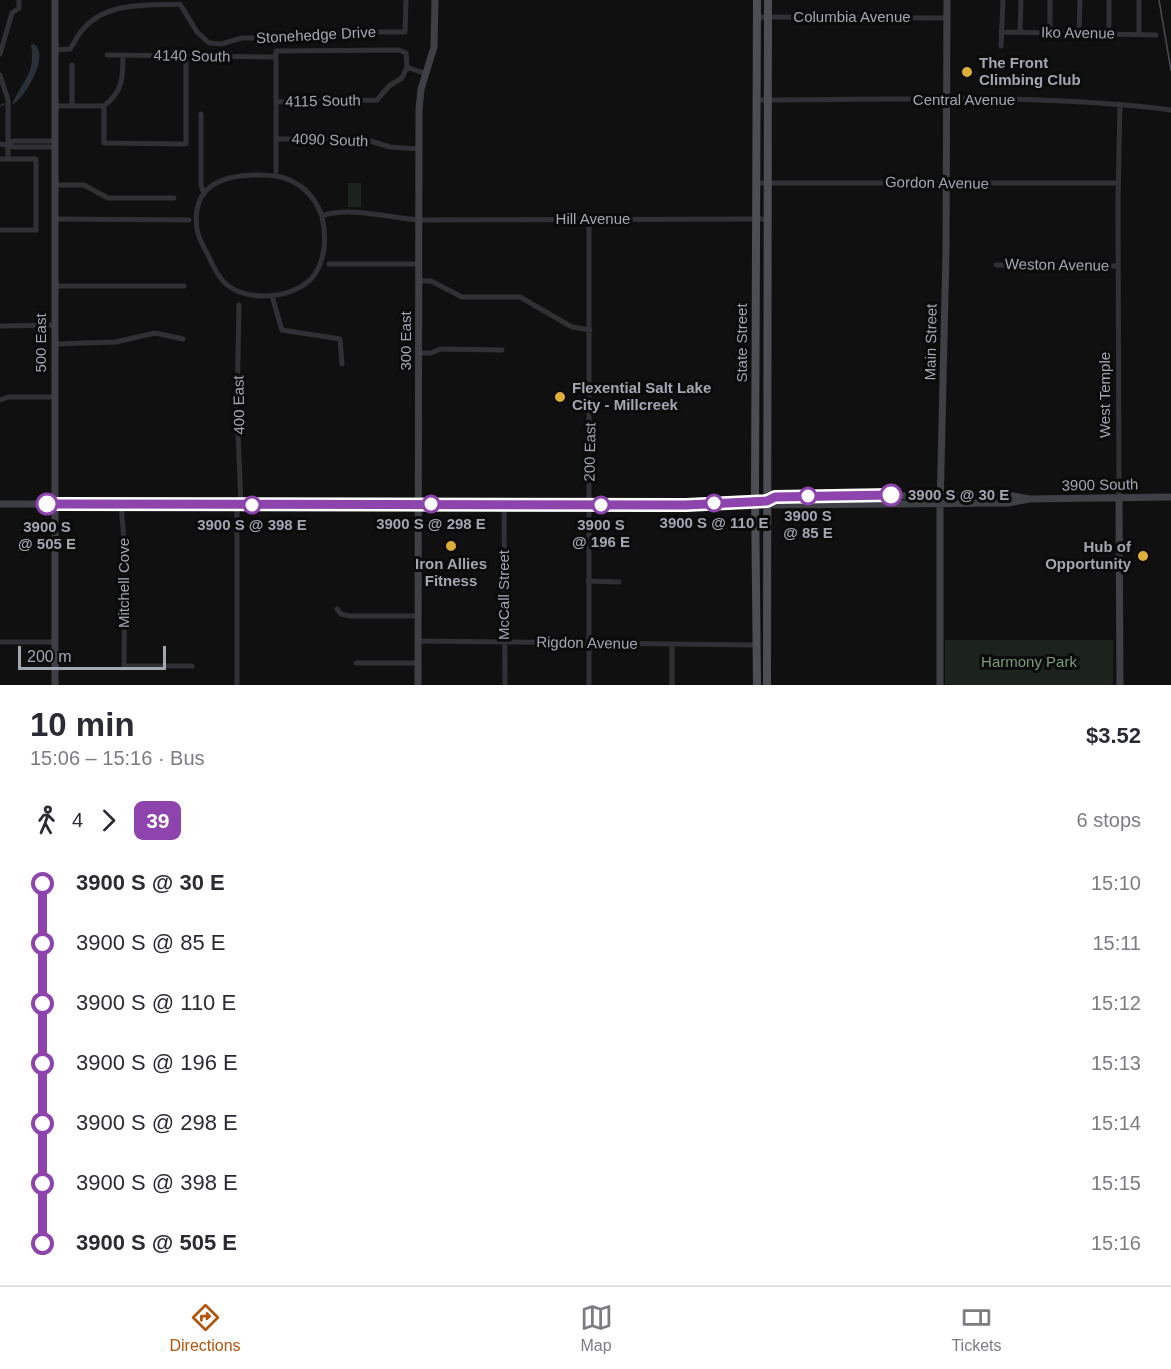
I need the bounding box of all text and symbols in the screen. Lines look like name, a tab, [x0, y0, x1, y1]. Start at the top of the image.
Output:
street label: Columbia Avenue	[793, 8, 911, 25]
street label: Stonehedge Drive	[256, 23, 376, 46]
street label: Iko Avenue	[1041, 23, 1115, 42]
street label: 4140 South	[153, 46, 231, 65]
place label: The Front Climbing Club	[979, 54, 1081, 88]
marker: The Front Climbing Club	[960, 65, 974, 79]
street label: 4115 South	[285, 91, 361, 110]
street label: Central Avenue	[913, 91, 1015, 108]
street label: 4090 South	[291, 130, 369, 149]
street label: Gordon Avenue	[885, 173, 989, 192]
street label: Hill Avenue	[556, 210, 630, 227]
street label: Weston Avenue	[1005, 255, 1109, 274]
street label: State Street	[733, 303, 750, 383]
street label: Main Street	[921, 303, 940, 380]
street label: 300 East	[397, 311, 414, 371]
street label: 500 East	[32, 313, 49, 373]
street label: West Temple	[1096, 352, 1113, 438]
street label: 400 East	[229, 374, 248, 435]
place label: Flexential Salt Lake City - Millcreek	[572, 379, 711, 413]
marker: Flexential Salt Lake City - Millcreek	[553, 390, 567, 404]
street label: 200 East	[580, 421, 599, 482]
street label: 3900 South	[1061, 475, 1139, 494]
marker: 3900 S @ 30 E	[880, 484, 902, 506]
place label: 3900 S @ 30 E	[908, 486, 1009, 503]
marker: 3900 S @ 85 E	[799, 487, 817, 505]
marker: 3900 S @ 505 E	[36, 493, 58, 515]
marker: 3900 S @ 110 E	[705, 494, 723, 512]
marker: 3900 S @ 298 E	[422, 495, 440, 513]
marker: 3900 S @ 398 E	[243, 496, 261, 514]
marker: 3900 S @ 196 E	[592, 496, 610, 514]
place label: 3900 S @ 85 E	[783, 507, 833, 541]
place label: 3900 S @ 110 E	[660, 514, 768, 531]
place label: 3900 S @ 298 E	[376, 515, 486, 532]
place label: 3900 S @ 398 E	[197, 516, 307, 533]
place label: 3900 S @ 196 E	[572, 516, 630, 550]
place label: 3900 S @ 505 E	[18, 518, 76, 552]
street label: Mitchell Cove	[115, 538, 132, 628]
place label: Hub of Opportunity	[1045, 538, 1132, 572]
marker: Iron Allies Fitness	[444, 539, 458, 553]
street label: McCall Street	[495, 549, 512, 640]
marker: Hub of Opportunity	[1136, 549, 1150, 563]
place label: Iron Allies Fitness	[415, 555, 487, 589]
street label: Rigdon Avenue	[536, 633, 638, 652]
scale bar	[18, 643, 166, 670]
text: 200 m	[27, 648, 71, 665]
park label: Harmony Park	[981, 653, 1077, 670]
text: 10 min	[30, 706, 135, 743]
text: $3.52	[1086, 723, 1141, 748]
text: 15:06 – 15:16 · Bus	[30, 747, 205, 769]
icon: walk	[30, 804, 63, 837]
icon: forward	[92, 804, 125, 837]
text: 4	[72, 809, 83, 831]
text: 39	[146, 809, 169, 832]
text: 6 stops	[1077, 809, 1141, 831]
text: 3900 S @ 30 E	[76, 870, 225, 895]
text: 15:10	[1091, 872, 1141, 894]
text: 3900 S @ 85 E	[76, 930, 226, 955]
text: 15:11	[1092, 932, 1141, 954]
text: 3900 S @ 110 E	[76, 990, 236, 1015]
text: 15:12	[1091, 992, 1141, 1014]
text: 3900 S @ 196 E	[76, 1050, 238, 1075]
text: 15:13	[1091, 1052, 1141, 1074]
text: 3900 S @ 298 E	[76, 1110, 238, 1135]
text: 15:14	[1091, 1112, 1141, 1134]
text: 3900 S @ 398 E	[76, 1170, 238, 1195]
text: 15:15	[1091, 1172, 1141, 1194]
text: 3900 S @ 505 E	[76, 1230, 237, 1255]
text: 15:16	[1091, 1232, 1141, 1254]
tab: Directions	[169, 1301, 241, 1355]
tab: Map	[580, 1301, 613, 1355]
tab: Tickets	[951, 1301, 1002, 1355]

